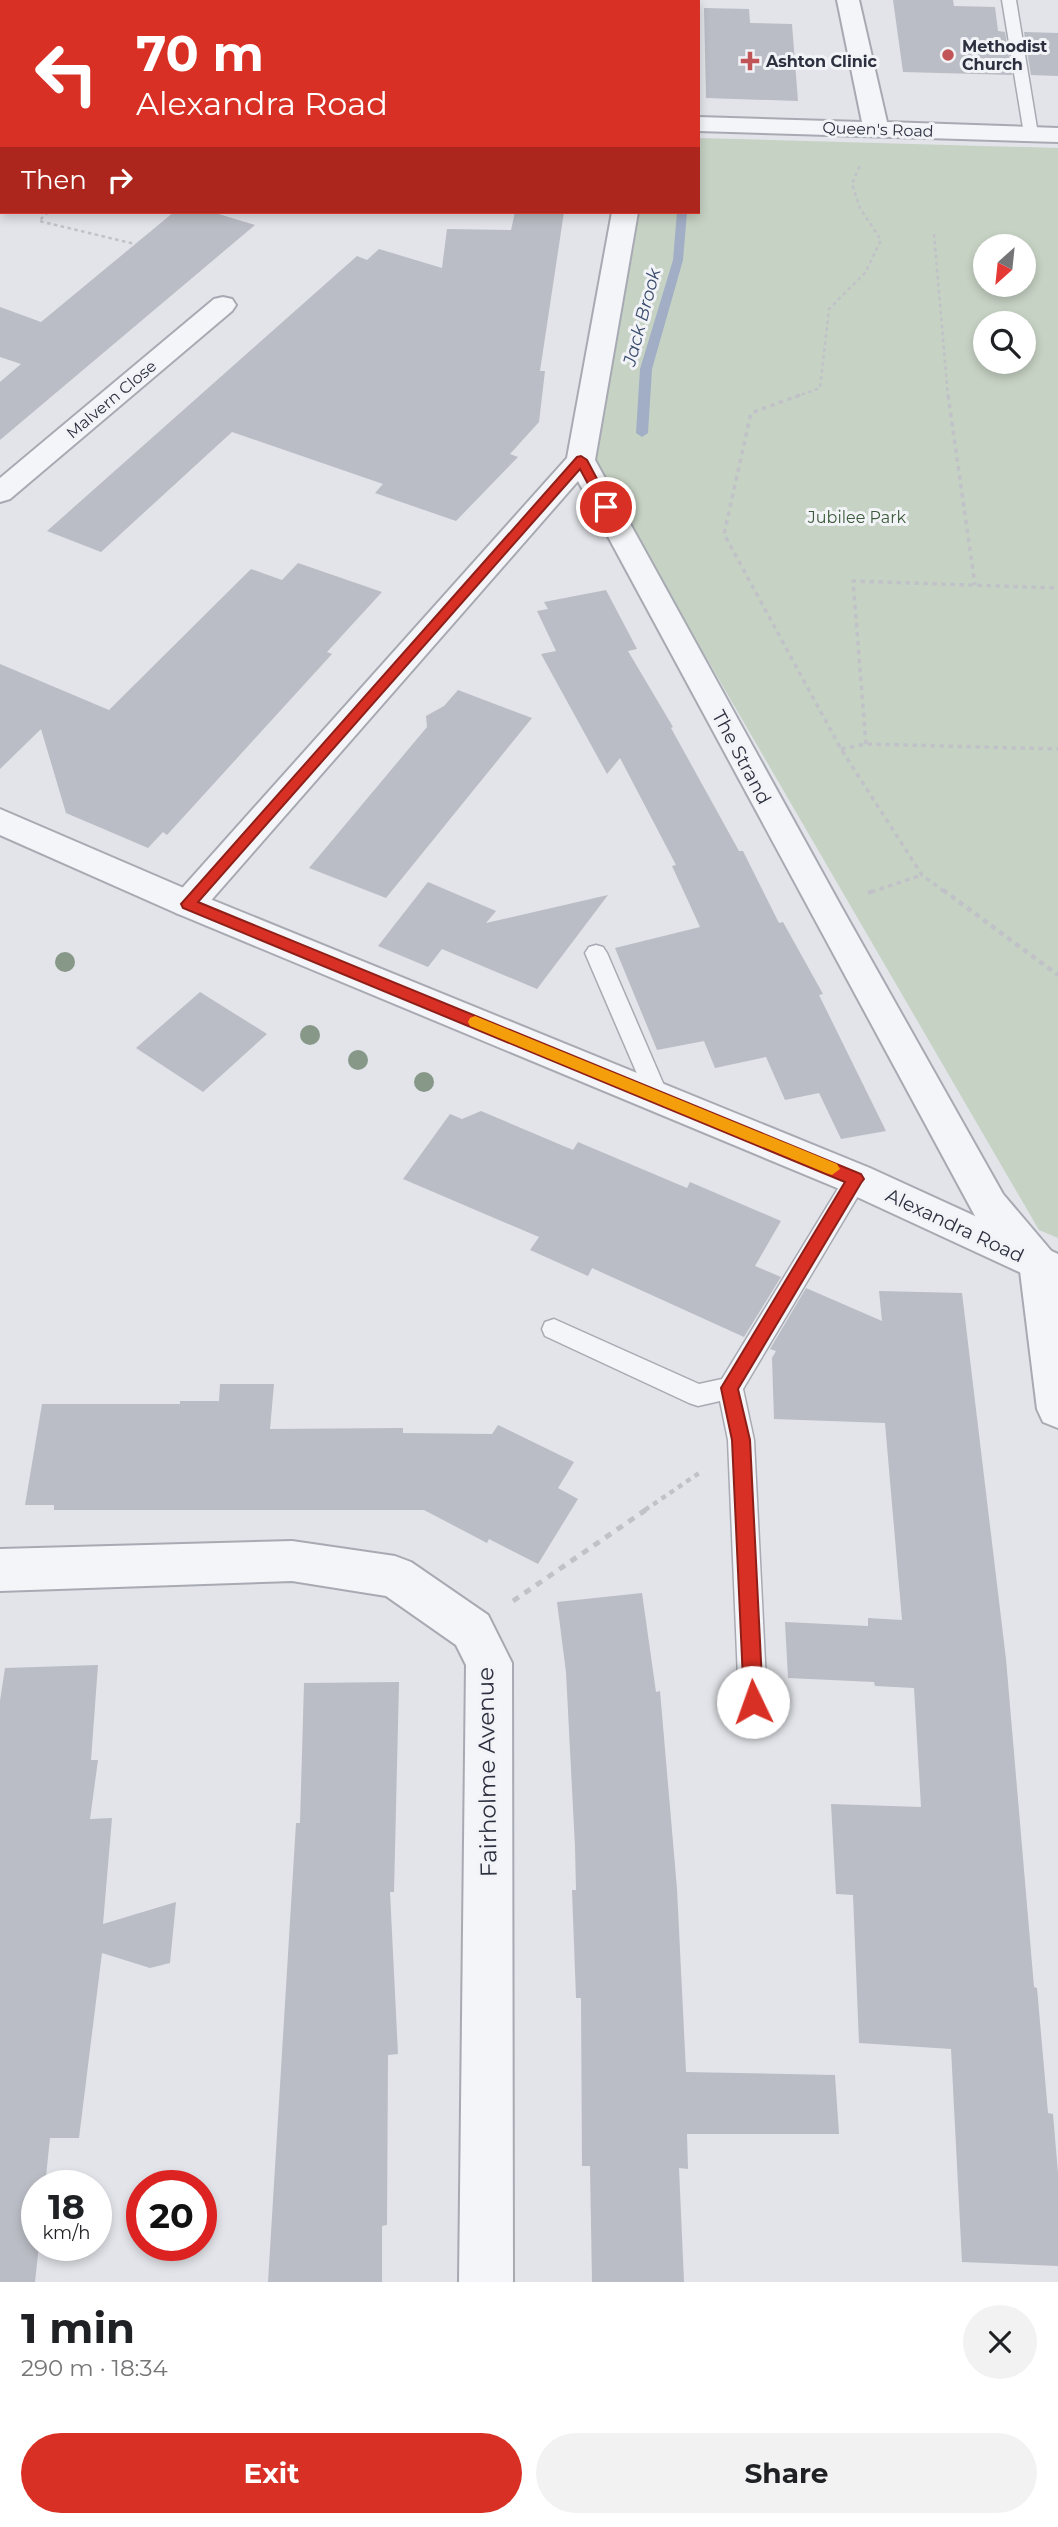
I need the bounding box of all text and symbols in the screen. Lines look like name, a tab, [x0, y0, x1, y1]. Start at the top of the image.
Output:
text: 70 m	[136, 24, 264, 83]
icon: left	[21, 28, 112, 119]
place label: Methodist Church	[962, 37, 1047, 74]
marker: Methodist Church	[940, 47, 956, 63]
marker: Ashton Clinic	[740, 51, 760, 71]
place label: Ashton Clinic	[765, 52, 878, 71]
text: Alexandra Road	[136, 84, 388, 123]
street label: Queen's Road	[822, 118, 934, 141]
icon: right	[101, 161, 139, 199]
text: Then	[21, 164, 87, 196]
north arrow	[973, 234, 1036, 298]
map controls	[973, 234, 1036, 374]
water label: Jack Brook	[618, 264, 666, 369]
button: search	[973, 311, 1036, 374]
street label: Malvern Close	[62, 356, 160, 443]
pin	[576, 477, 636, 537]
icon: arrive	[587, 488, 625, 526]
park label: Jubilee Park	[807, 508, 907, 527]
street label: The Strand	[707, 706, 776, 808]
street label: Alexandra Road	[882, 1183, 1027, 1267]
position arrow	[716, 1665, 790, 1739]
street label: Fairholme Avenue	[471, 1667, 503, 1877]
speed limit sign: 20	[126, 2170, 217, 2261]
text: 18	[48, 2185, 85, 2228]
text: km/h	[42, 2222, 91, 2244]
text: 1 min	[21, 2302, 135, 2354]
button: close	[963, 2305, 1037, 2379]
text: 290 m · 18:34	[21, 2354, 168, 2382]
button: Exit	[21, 2433, 522, 2513]
button: Share	[536, 2433, 1037, 2513]

